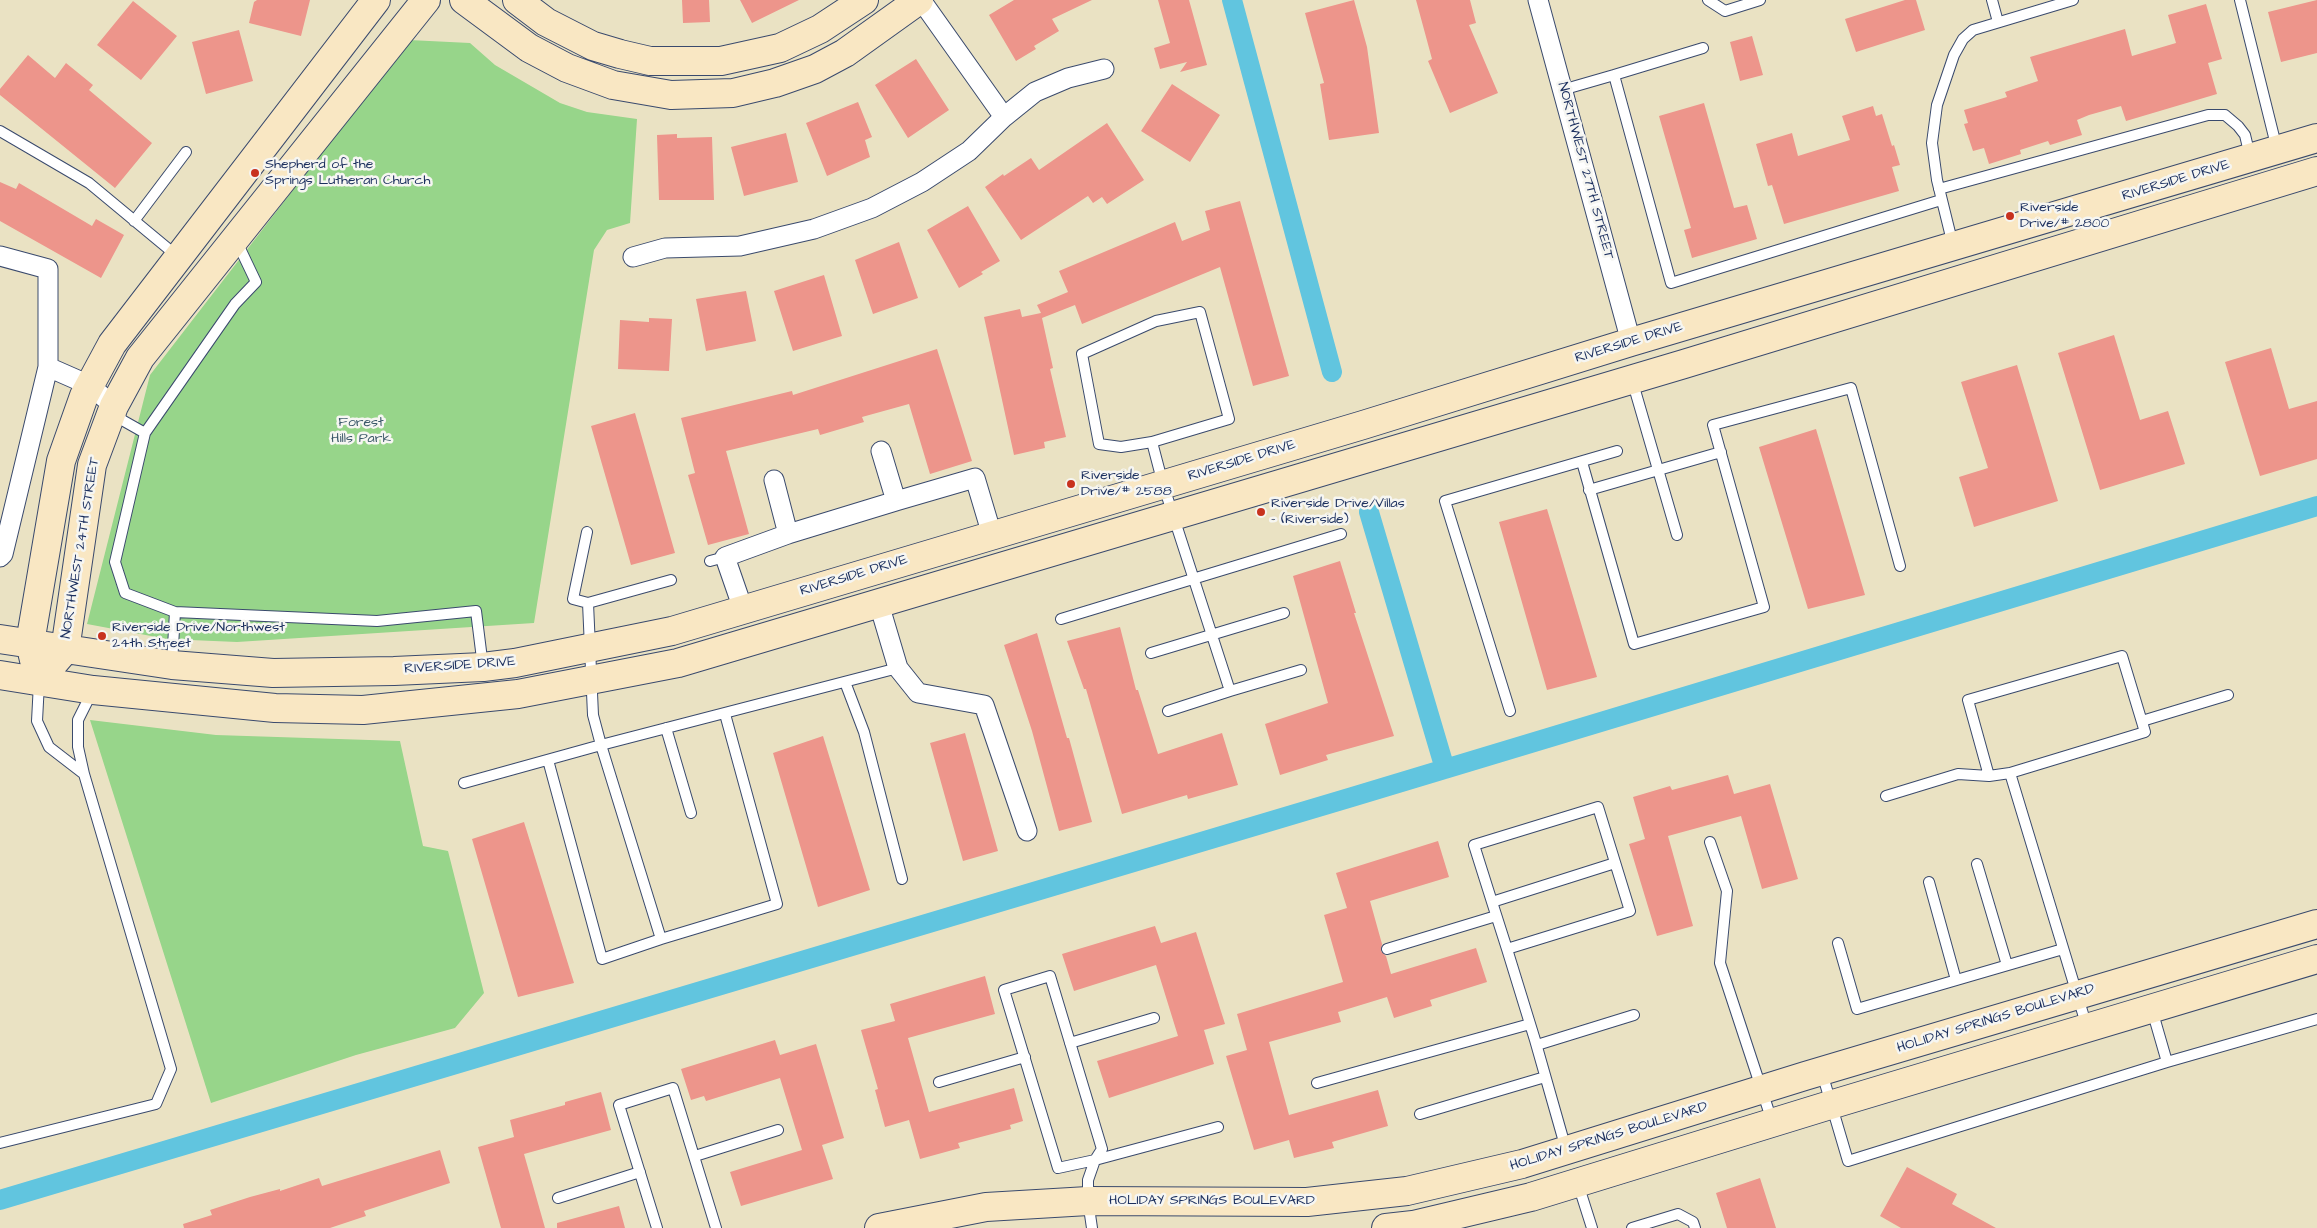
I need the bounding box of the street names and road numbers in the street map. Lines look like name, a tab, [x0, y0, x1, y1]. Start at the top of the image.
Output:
street label: NORTHWEST 27TH STREET	[1553, 81, 1617, 261]
street label: RIVERSIDE DRIVE	[2120, 157, 2232, 205]
street label: RIVERSIDE DRIVE	[1573, 319, 1685, 367]
street label: RIVERSIDE DRIVE	[1186, 437, 1298, 485]
street label: NORTHWEST 24TH STREET	[58, 456, 104, 640]
street label: RIVERSIDE DRIVE	[798, 552, 910, 600]
street label: RIVERSIDE DRIVE	[404, 654, 516, 678]
street label: HOLIDAY SPRINGS BOULEVARD	[1895, 981, 2097, 1057]
street label: HOLIDAY SPRINGS BOULEVARD	[1508, 1099, 1710, 1175]
street label: HOLIDAY SPRINGS BOULEVARD	[1109, 1193, 1315, 1209]

